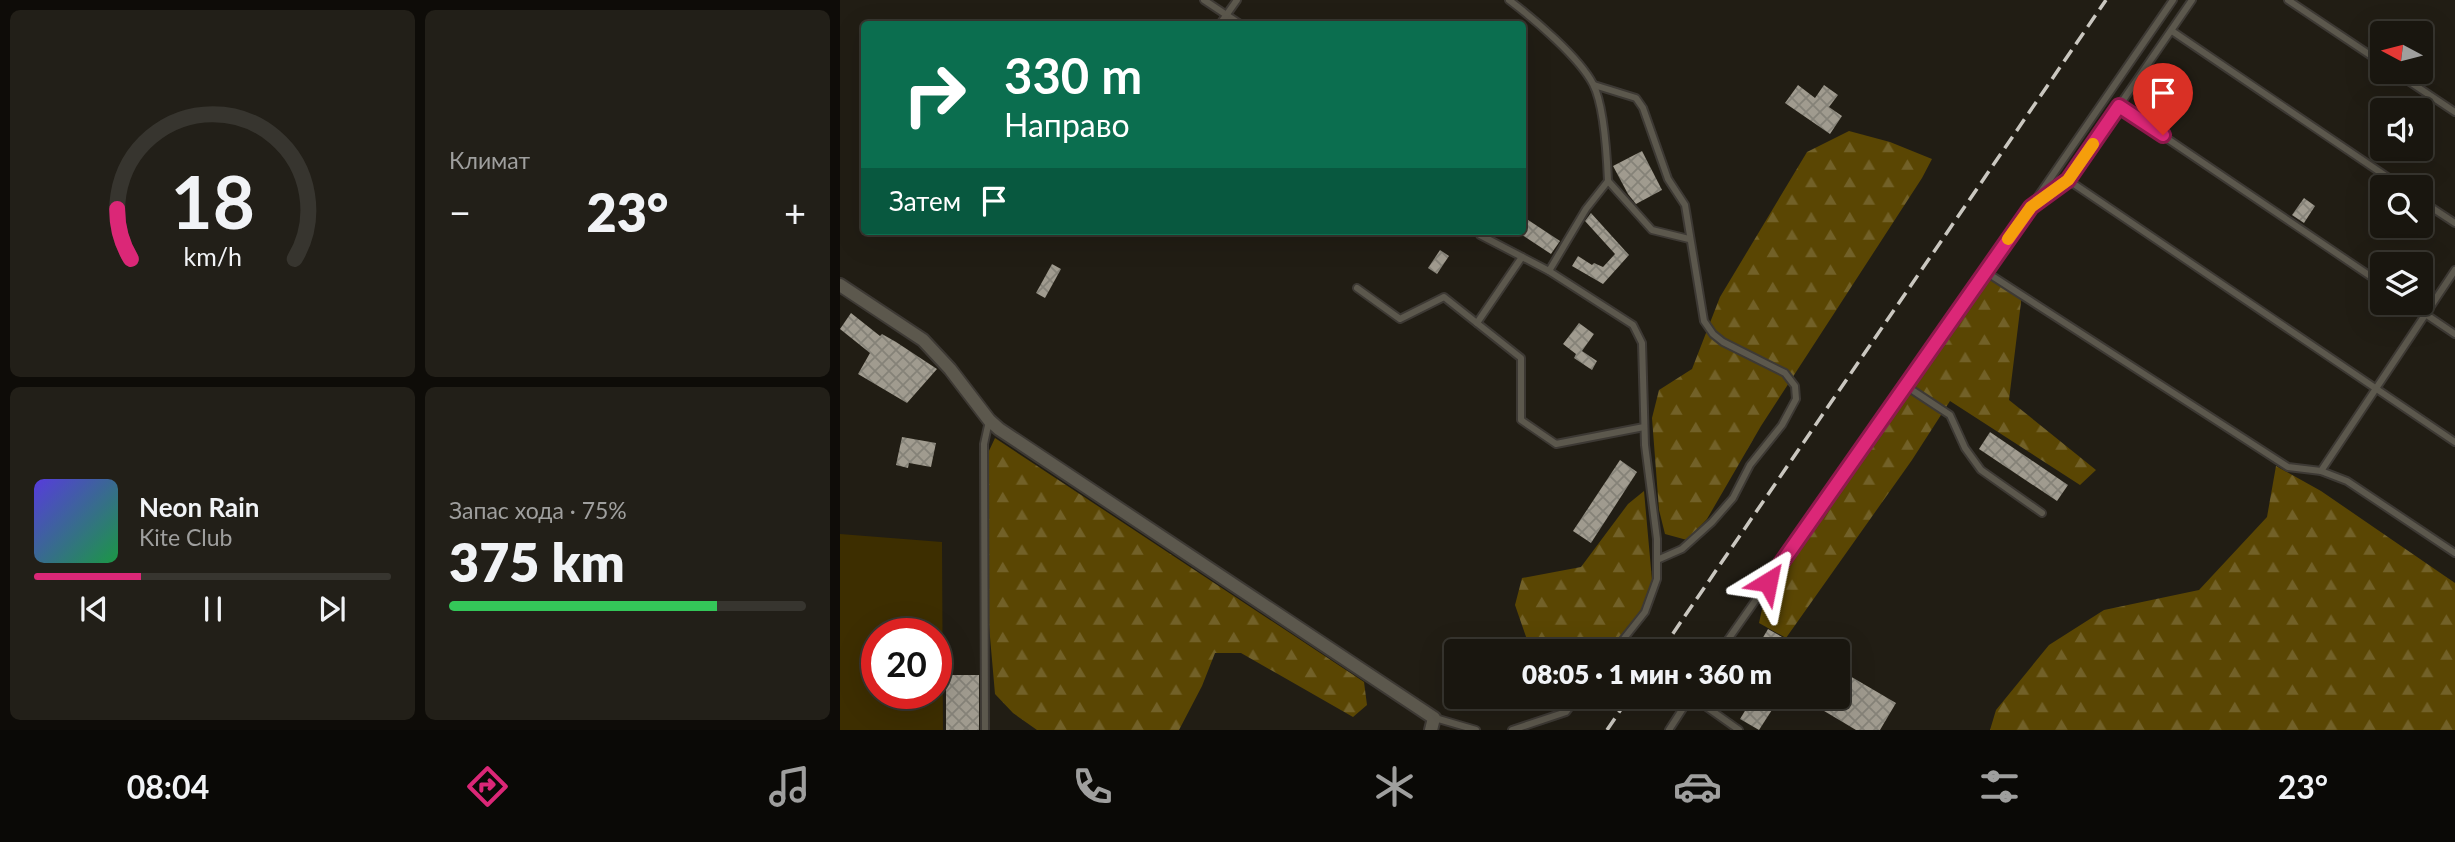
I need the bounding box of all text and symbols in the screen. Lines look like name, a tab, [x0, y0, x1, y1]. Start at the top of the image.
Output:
north arrow	[2370, 21, 2432, 84]
map controls	[2370, 21, 2433, 315]
text: 330 m	[1004, 46, 1142, 104]
icon: right	[889, 49, 980, 140]
pin	[2133, 63, 2193, 135]
icon: arrive	[2144, 74, 2182, 112]
button: sound	[2370, 98, 2433, 161]
text: Направо	[1004, 105, 1130, 144]
text: Климат	[449, 146, 530, 174]
text: 18	[170, 158, 255, 246]
button: search	[2370, 175, 2433, 238]
text: 23°	[587, 181, 668, 243]
icon: arrive	[975, 182, 1013, 220]
text: Затем	[889, 185, 961, 217]
text: −	[449, 189, 471, 235]
text: +	[784, 189, 806, 235]
text: km/h	[183, 241, 242, 271]
button: layers	[2370, 252, 2433, 315]
text: Neon Rain	[139, 491, 259, 523]
text: Запас хода · 75%	[449, 496, 627, 524]
text: Kite Club	[139, 523, 232, 551]
text: 375 km	[449, 531, 625, 593]
position arrow	[1731, 545, 1805, 619]
icon: previous	[75, 590, 113, 628]
icon: pause	[194, 590, 232, 628]
icon: next	[313, 590, 351, 628]
speed limit sign: 20	[861, 618, 952, 709]
text: 08:05 · 1 мин · 360 m	[1522, 658, 1772, 690]
icon: directions	[463, 762, 512, 811]
icon: music	[765, 762, 814, 811]
icon: phone	[1068, 762, 1117, 811]
icon: climate	[1370, 762, 1419, 811]
icon: car	[1673, 762, 1722, 811]
icon: filters	[1975, 762, 2024, 811]
text: 08:04	[127, 767, 209, 806]
text: 23°	[2278, 767, 2328, 806]

